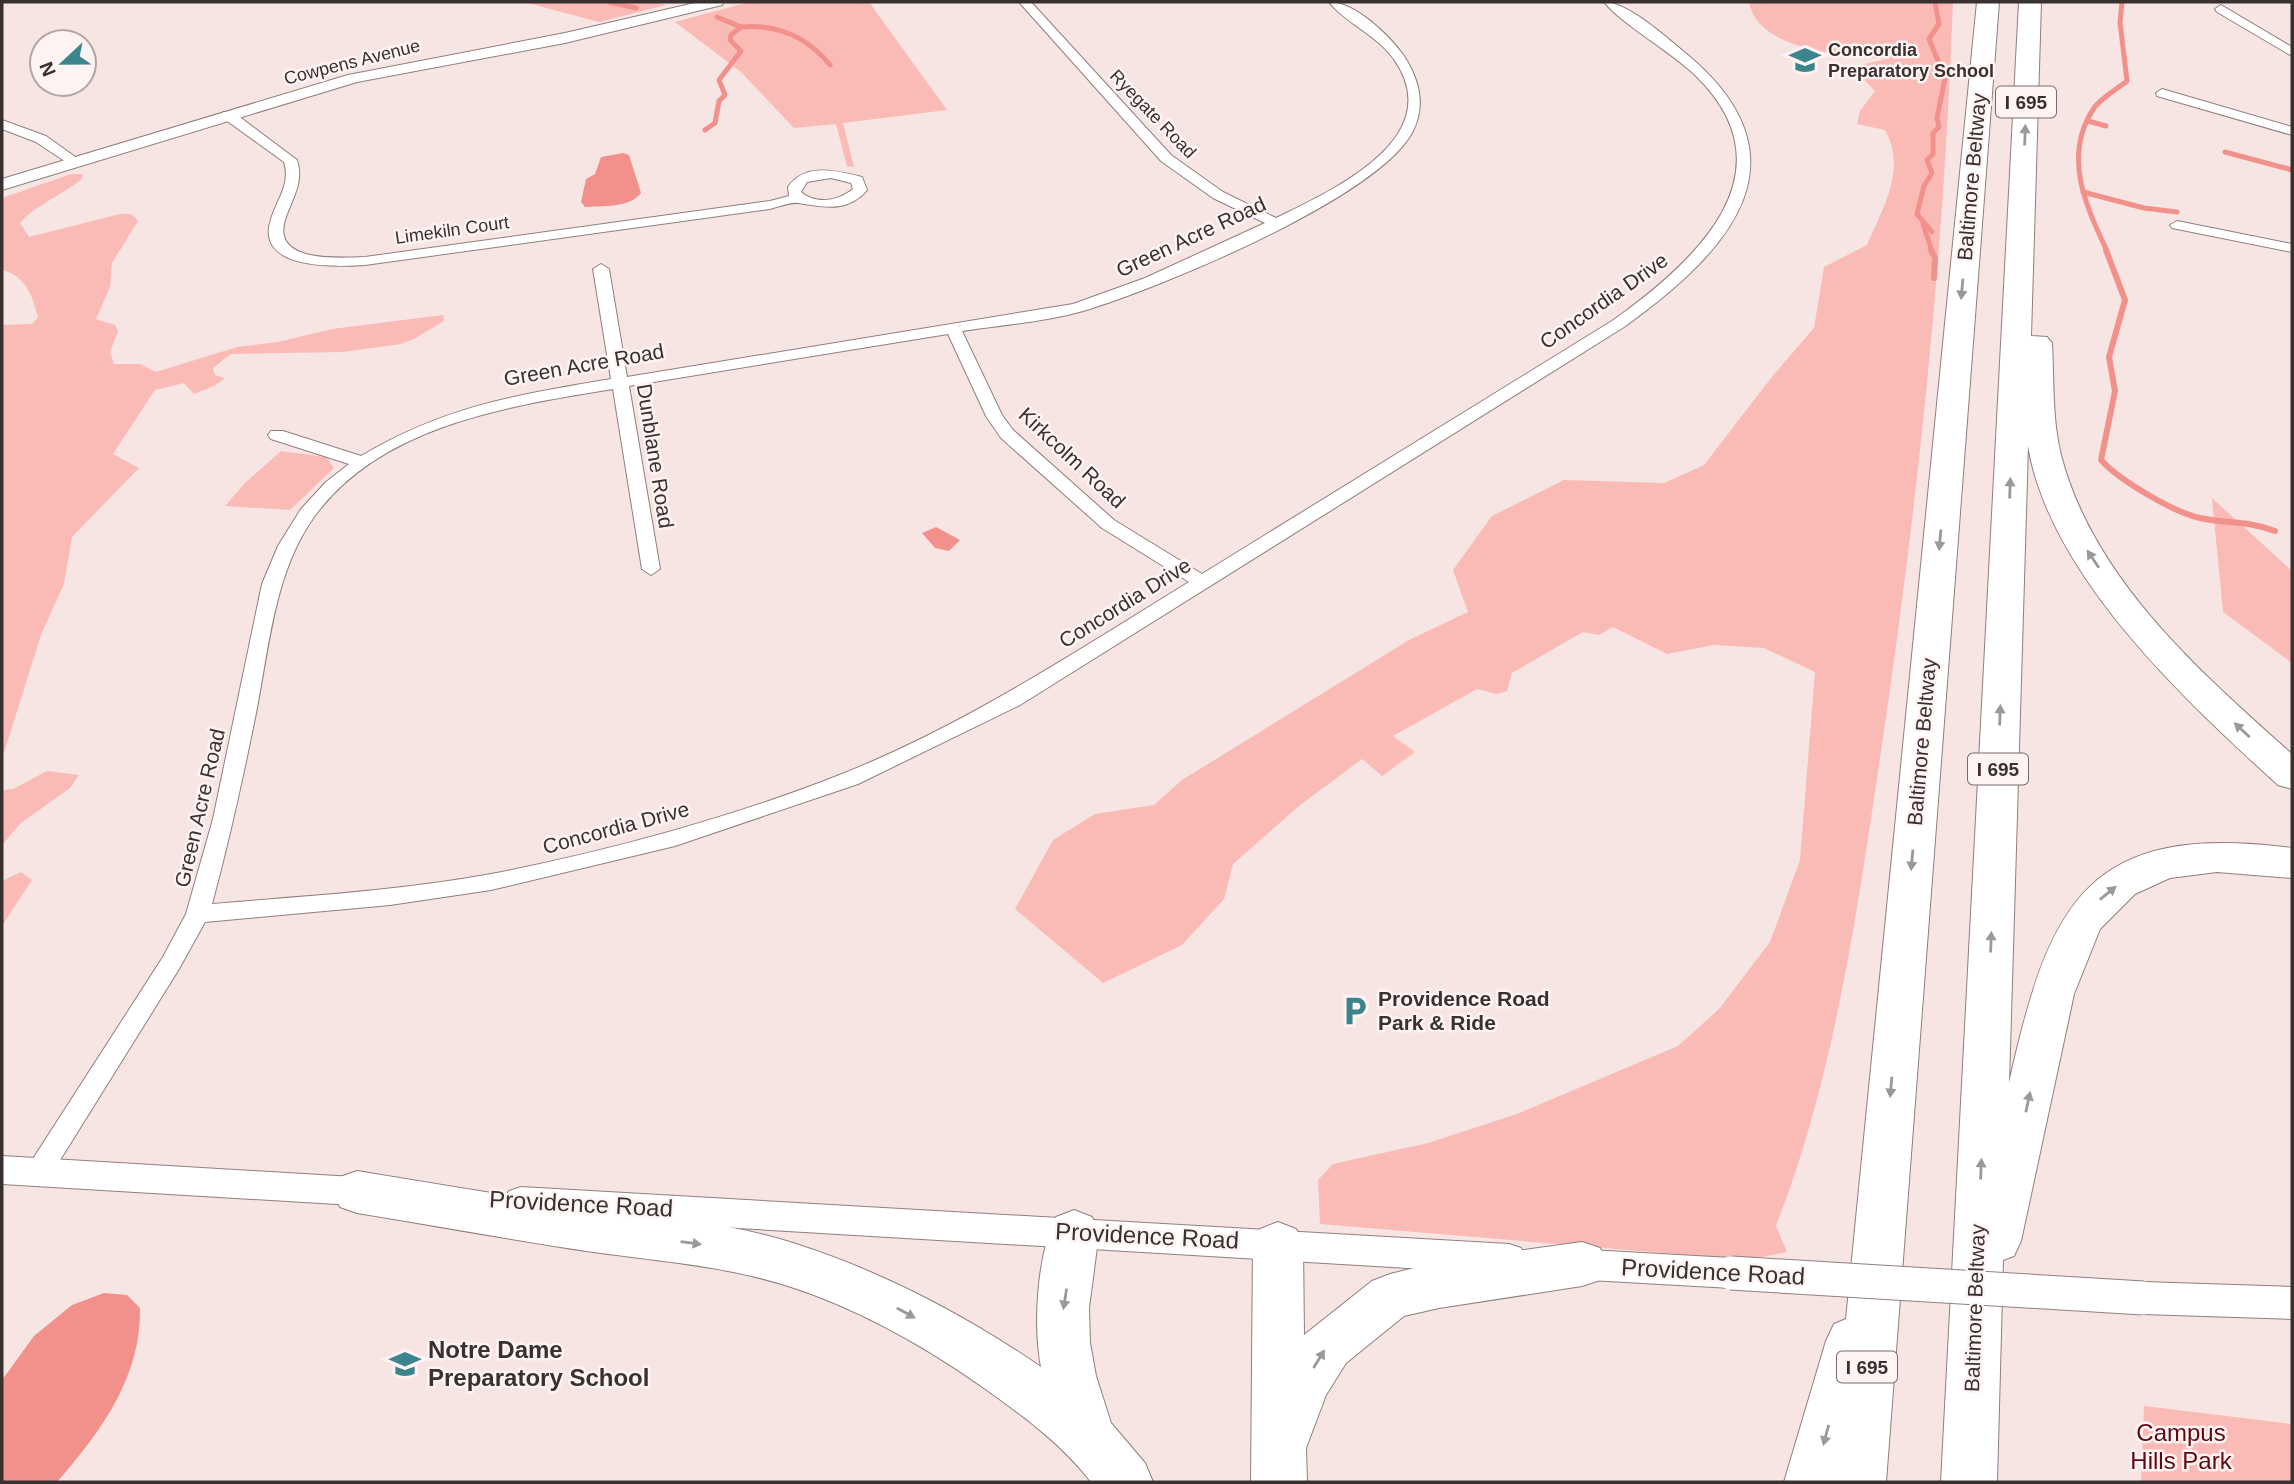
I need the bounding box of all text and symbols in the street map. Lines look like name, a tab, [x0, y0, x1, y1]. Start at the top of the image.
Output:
north arrow	[28, 28, 98, 98]
street label: Cowpens Avenue	[282, 35, 422, 89]
place label: Concordia Preparatory School	[1828, 40, 1994, 81]
school or university icon: Concordia Preparatory School	[1788, 43, 1822, 77]
text: N	[35, 59, 60, 79]
street label: Ryegate Road	[1106, 66, 1200, 162]
road number: I 695	[1996, 86, 2056, 118]
street label: Baltimore Beltway	[1953, 92, 1990, 262]
one-way arrow	[2019, 124, 2030, 146]
street label: Green Acre Road	[1112, 192, 1269, 281]
street label: Limekiln Court	[394, 212, 510, 248]
street label: Concordia Drive	[1535, 248, 1672, 353]
one-way arrow	[1957, 279, 1968, 301]
street label: Green Acre Road	[502, 339, 666, 390]
street label: Dunblane Road	[633, 382, 678, 530]
street label: Kirkcolm Road	[1015, 403, 1130, 513]
one-way arrow	[2004, 476, 2015, 498]
one-way arrow	[1934, 530, 1945, 552]
one-way arrow	[2087, 549, 2100, 568]
street label: Concordia Drive	[1055, 553, 1195, 652]
street label: Baltimore Beltway	[1903, 657, 1940, 827]
one-way arrow	[1995, 704, 2006, 726]
one-way arrow	[2234, 723, 2251, 739]
street label: Green Acre Road	[170, 726, 229, 890]
road number: I 695	[1968, 754, 2028, 784]
street label: Concordia Drive	[540, 797, 692, 858]
one-way arrow	[1906, 849, 1917, 871]
one-way arrow	[2099, 886, 2117, 901]
one-way arrow	[1985, 931, 1996, 953]
place label: Providence Road Park & Ride	[1378, 987, 1550, 1034]
parking icon: Providence Road Park & Ride	[1338, 994, 1372, 1028]
one-way arrow	[1885, 1076, 1896, 1098]
one-way arrow	[2022, 1091, 2033, 1113]
one-way arrow	[1976, 1158, 1987, 1180]
street label: Providence Road	[488, 1185, 674, 1222]
street label: Providence Road	[1054, 1217, 1240, 1254]
street label: Baltimore Beltway	[1960, 1223, 1989, 1392]
one-way arrow	[680, 1238, 702, 1249]
street label: Providence Road	[1620, 1253, 1806, 1290]
one-way arrow	[1059, 1288, 1070, 1310]
one-way arrow	[896, 1307, 916, 1319]
place label: Notre Dame Preparatory School	[428, 1336, 649, 1391]
school or university icon: Notre Dame Preparatory School	[388, 1347, 422, 1381]
one-way arrow	[1313, 1349, 1326, 1368]
road number: I 695	[1837, 1352, 1897, 1382]
park label: Campus Hills Park	[2130, 1419, 2233, 1474]
one-way arrow	[1820, 1424, 1831, 1446]

